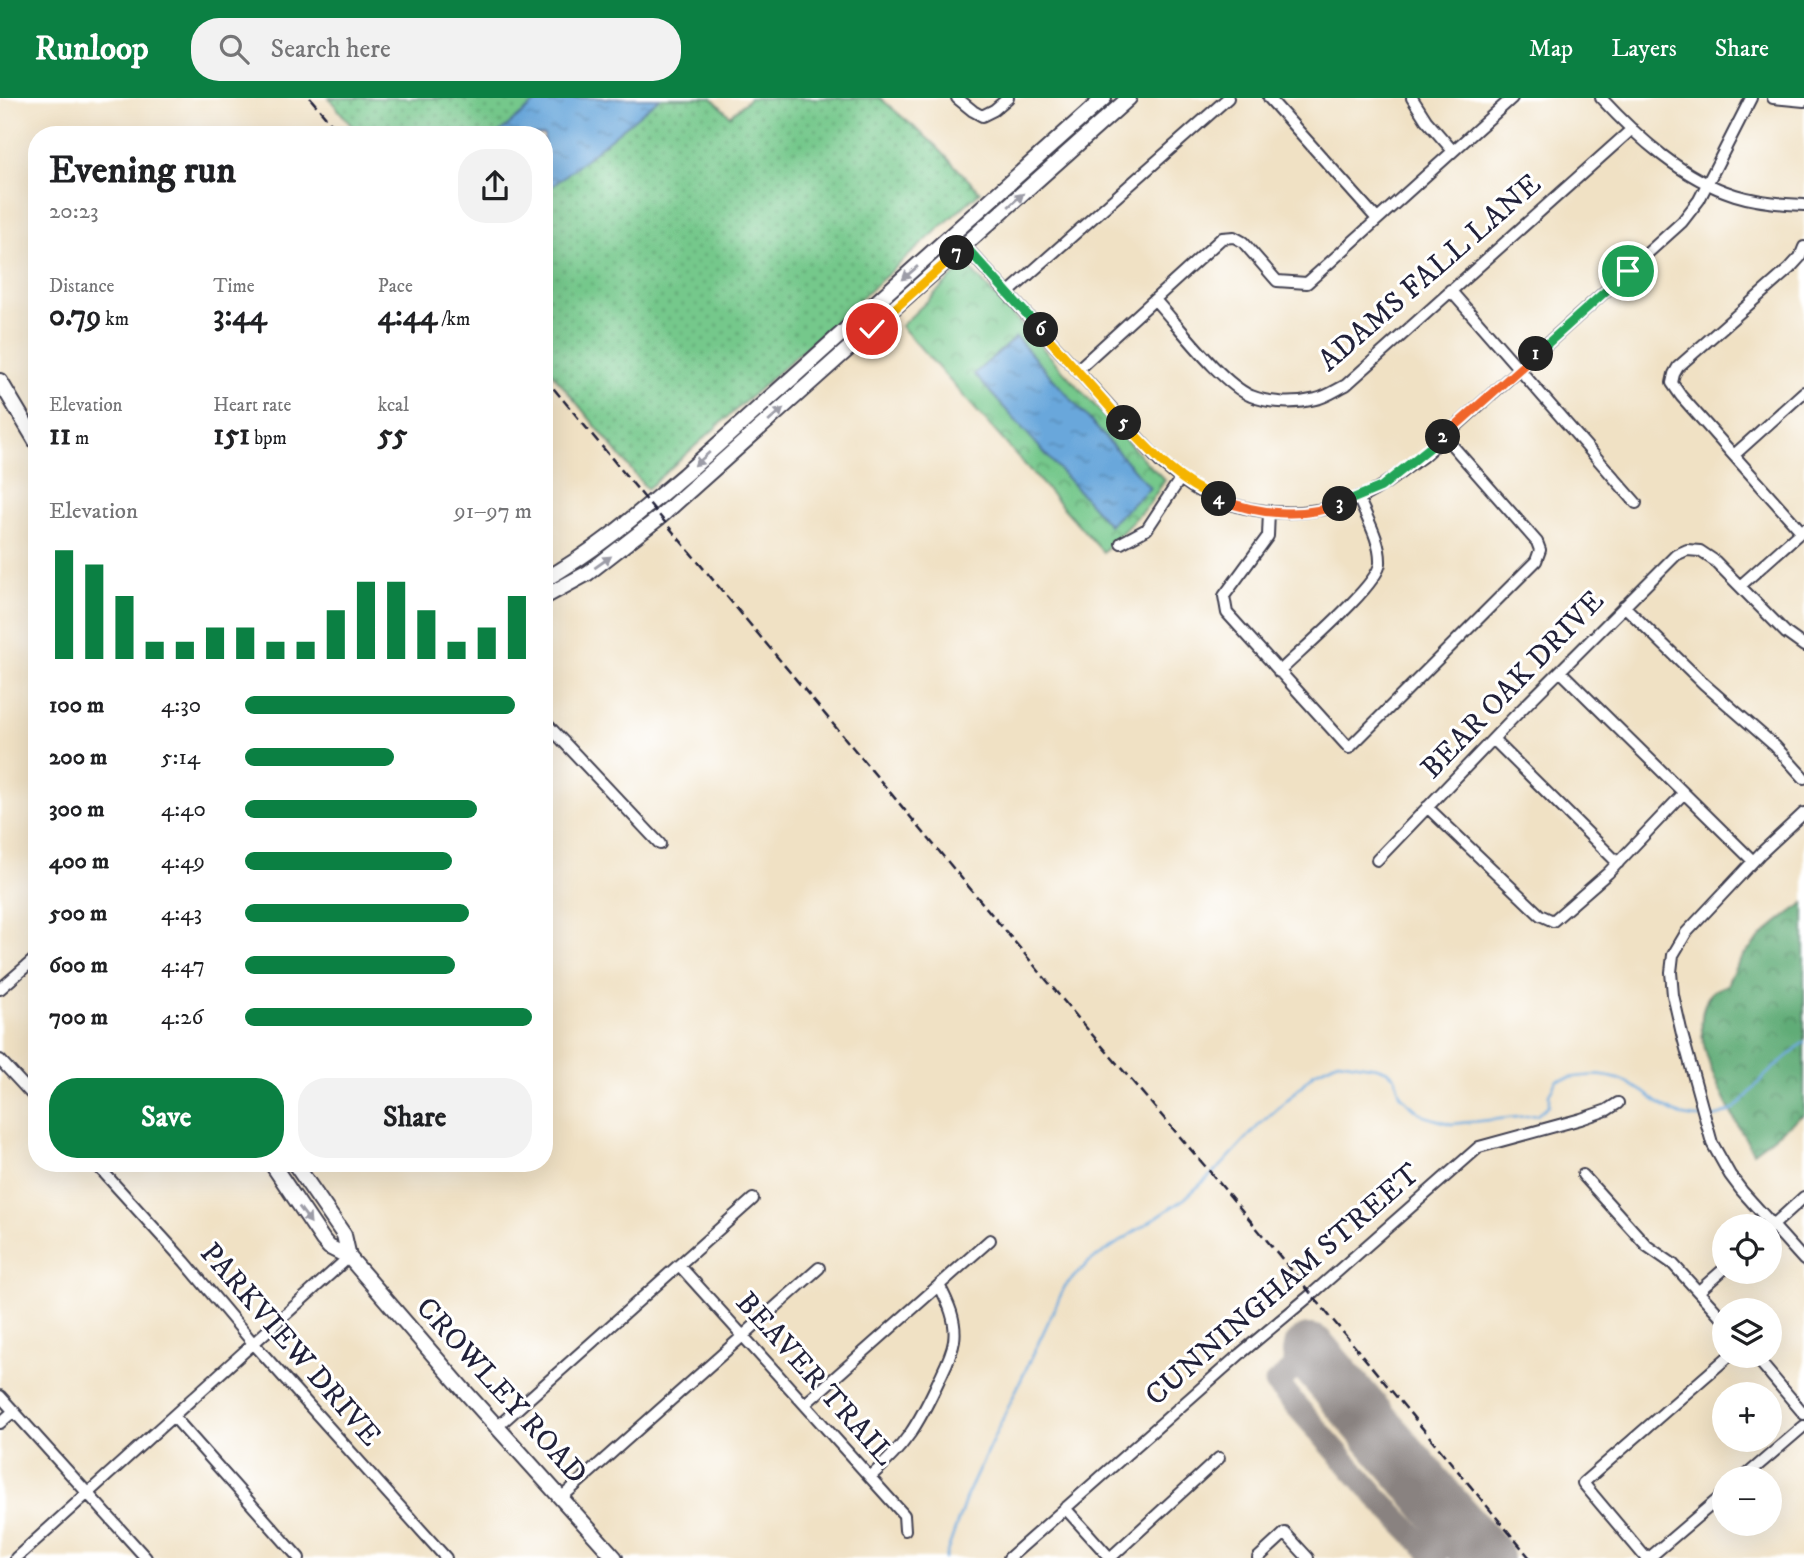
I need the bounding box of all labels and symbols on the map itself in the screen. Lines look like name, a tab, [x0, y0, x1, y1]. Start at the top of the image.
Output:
street label: ADAMS FALL LANE	[1311, 166, 1549, 380]
one-way arrow	[1007, 193, 1024, 209]
pin: 7	[940, 236, 974, 270]
pin	[1598, 241, 1658, 301]
one-way arrow	[901, 265, 919, 281]
pin	[842, 299, 902, 359]
pin: 6	[1024, 313, 1058, 348]
pin: 1	[1518, 336, 1554, 372]
pin: 5	[1106, 406, 1142, 440]
one-way arrow	[767, 407, 785, 423]
pin: 2	[1426, 420, 1460, 454]
one-way arrow	[693, 451, 711, 467]
pin: 4	[1202, 482, 1236, 516]
pin: 3	[1322, 486, 1358, 522]
one-way arrow	[594, 555, 612, 569]
street label: BEAR OAK DRIVE	[1414, 583, 1612, 787]
street label: CUNNINGHAM STREET	[1138, 1155, 1428, 1414]
one-way arrow	[298, 1206, 312, 1224]
street label: PARKVIEW DRIVE	[191, 1236, 389, 1454]
street label: BEAVER TRAIL	[727, 1285, 903, 1474]
street label: CROWLEY ROAD	[407, 1290, 595, 1492]

